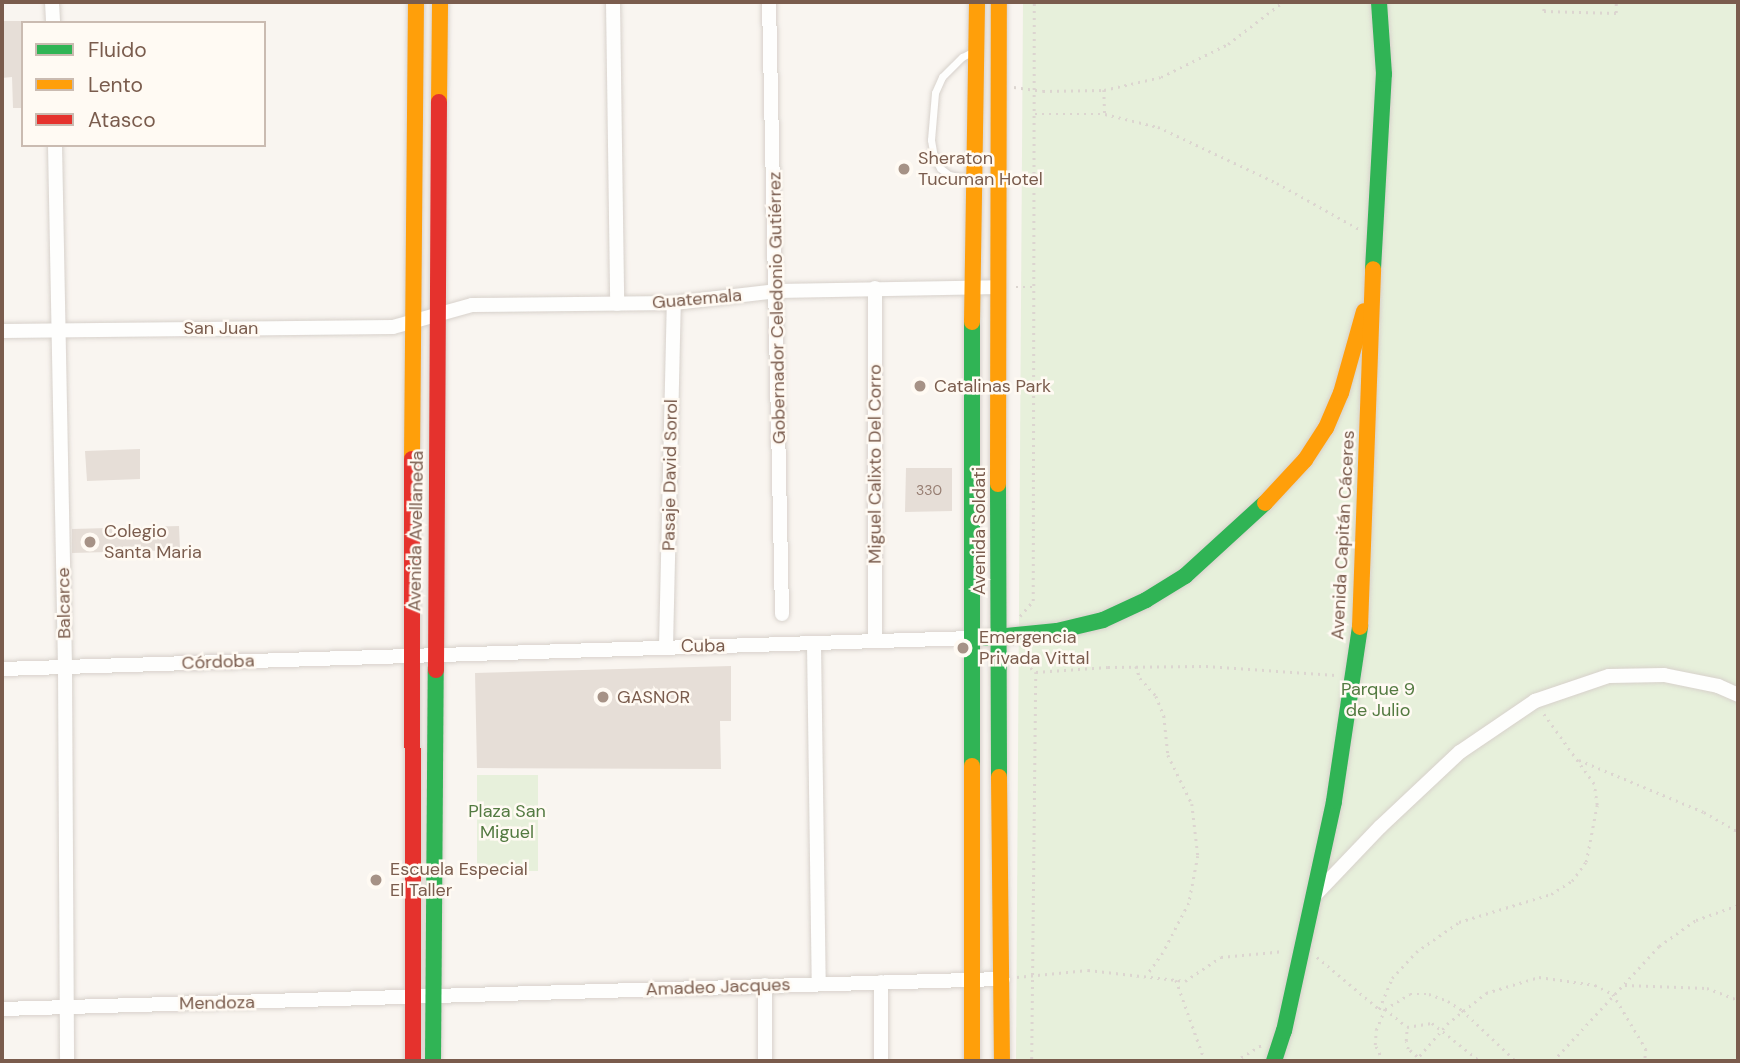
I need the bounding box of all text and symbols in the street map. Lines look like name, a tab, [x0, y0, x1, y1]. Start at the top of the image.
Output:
legend	[21, 21, 266, 147]
text: Fluido	[88, 36, 147, 64]
text: Lento	[88, 71, 143, 99]
text: Atasco	[88, 106, 156, 134]
place label: Sheraton Tucuman Hotel	[918, 148, 1043, 190]
marker: Sheraton Tucuman Hotel	[896, 161, 912, 177]
street label: Gobernador Celedonio Gutiérrez	[764, 172, 790, 444]
street label: Guatemala	[651, 284, 743, 314]
street label: San Juan	[184, 317, 258, 339]
street label: Miguel Calixto Del Corro	[864, 364, 886, 564]
place label: Catalinas Park	[934, 375, 1051, 397]
marker: Catalinas Park	[912, 378, 928, 394]
street label: Pasaje David Sorol	[658, 399, 682, 551]
street label: Avenida Capitán Cáceres	[1327, 430, 1359, 640]
street label: Avenida Avellaneda	[404, 451, 428, 611]
street label: Avenida Soldati	[968, 467, 990, 595]
house number: 330	[916, 482, 942, 498]
place label: Colegio Santa Maria	[104, 521, 202, 564]
marker: Colegio Santa Maria	[82, 534, 98, 550]
street label: Balcarce	[53, 567, 75, 639]
place label: Emergencia Privada Vittal	[979, 627, 1089, 670]
street label: Cuba	[681, 635, 725, 657]
marker: Emergencia Privada Vittal	[953, 638, 973, 658]
street label: Córdoba	[181, 650, 255, 674]
park label: Parque 9 de Julio	[1341, 679, 1415, 722]
place label: GASNOR	[617, 686, 690, 708]
marker: GASNOR	[595, 689, 611, 705]
park label: Plaza San Miguel	[468, 801, 546, 844]
place label: Escuela Especial El Taller	[390, 859, 528, 902]
marker: Escuela Especial El Taller	[368, 872, 384, 888]
street label: Amadeo Jacques	[645, 974, 791, 1000]
street label: Mendoza	[179, 992, 255, 1014]

